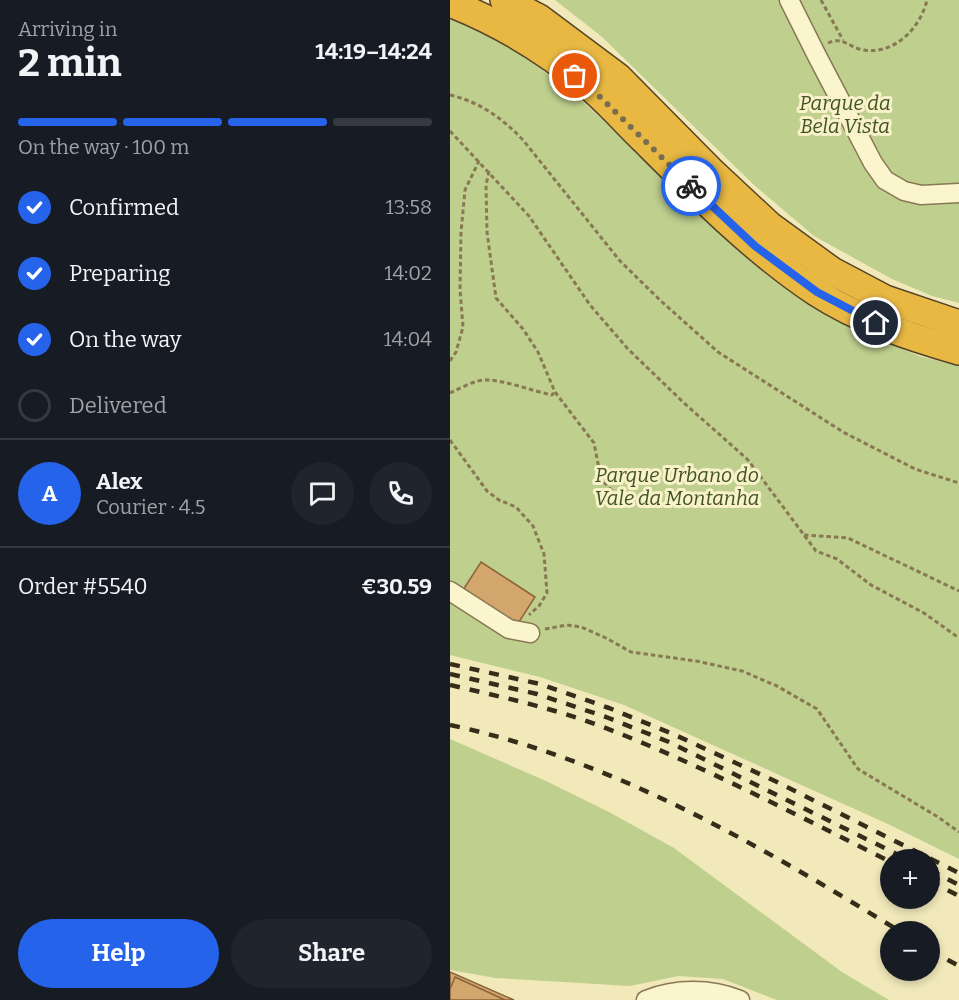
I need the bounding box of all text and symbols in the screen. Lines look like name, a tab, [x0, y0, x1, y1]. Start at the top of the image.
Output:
text: Arriving in	[18, 17, 117, 41]
text: 14:19–14:24	[315, 38, 432, 65]
text: 2 min	[18, 40, 122, 86]
pin	[549, 50, 600, 101]
icon: bag	[558, 59, 591, 92]
park label: Parque da Bela Vista	[799, 91, 891, 138]
text: On the way · 100 m	[18, 135, 189, 159]
courier	[661, 156, 721, 216]
icon: bike	[675, 170, 708, 203]
icon: check	[18, 191, 51, 224]
text: Confirmed	[69, 194, 179, 221]
text: 13:58	[386, 195, 432, 219]
icon: check	[18, 257, 51, 290]
text: Preparing	[69, 260, 171, 287]
text: 14:02	[384, 261, 432, 285]
pin	[850, 297, 901, 348]
icon: home	[859, 306, 892, 339]
icon: check	[18, 323, 51, 356]
text: On the way	[69, 326, 181, 353]
text: 14:04	[383, 327, 432, 351]
text: Delivered	[69, 392, 167, 419]
button: chat	[291, 462, 354, 525]
button: phone	[369, 462, 432, 525]
park label: Parque Urbano do Vale da Montanha	[595, 463, 759, 510]
text: Alex	[96, 468, 142, 495]
text: A	[42, 480, 57, 507]
text: Courier · 4.5	[96, 495, 205, 519]
text: Order #5540	[18, 573, 148, 600]
text: €30.59	[361, 573, 432, 600]
map controls	[880, 849, 940, 981]
button: +	[880, 849, 940, 909]
button: Help	[18, 919, 219, 988]
button: Share	[231, 919, 432, 988]
button: −	[880, 921, 940, 981]

